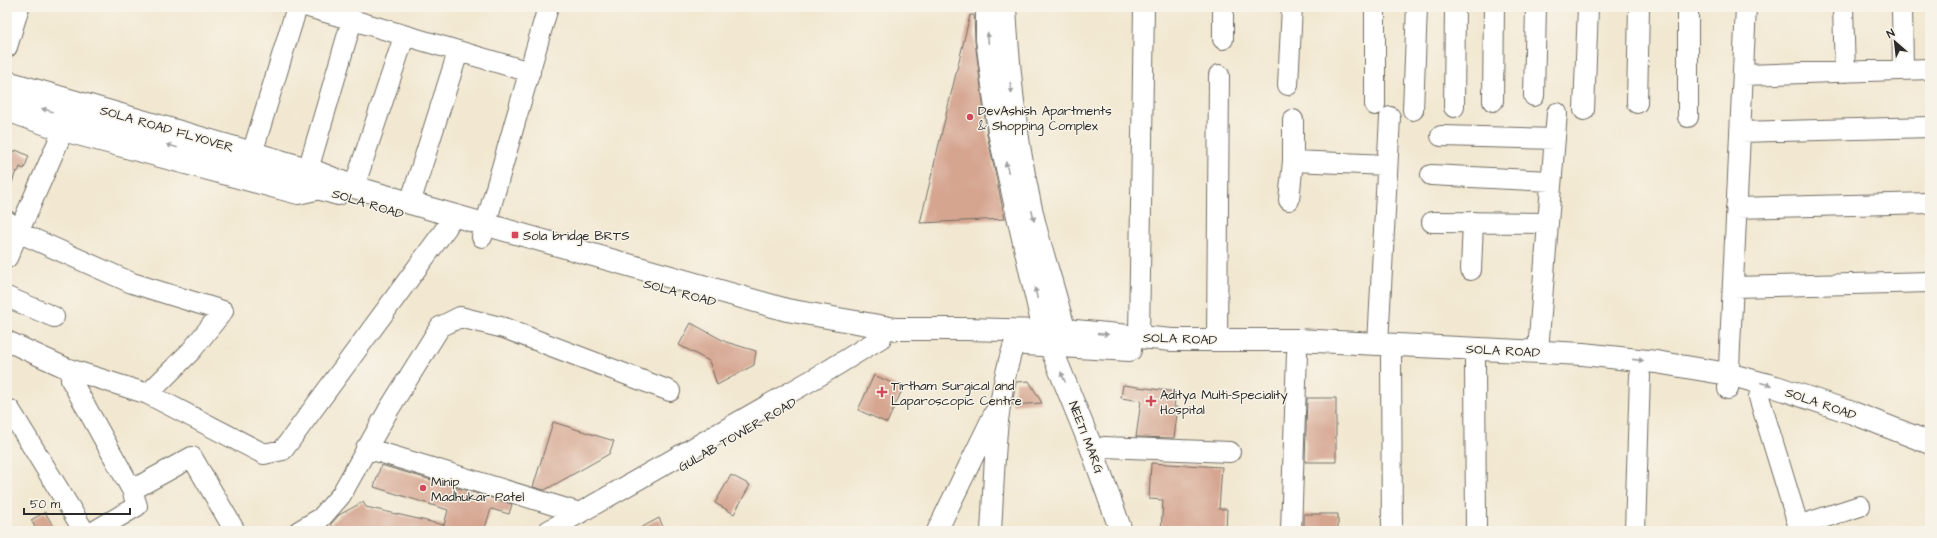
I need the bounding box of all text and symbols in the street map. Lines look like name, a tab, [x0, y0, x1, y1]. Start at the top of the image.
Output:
north arrow	[1875, 22, 1915, 62]
text: N	[1884, 25, 1897, 42]
one-way arrow	[984, 32, 991, 44]
one-way arrow	[1007, 82, 1014, 94]
street label: SOLA ROAD FLYOVER	[98, 101, 236, 157]
place label: DevAshish Apartments & Shopping Complex	[978, 102, 1112, 136]
one-way arrow	[41, 107, 53, 113]
marker: DevAshish Apartments & Shopping Complex	[965, 112, 975, 122]
one-way arrow	[166, 143, 178, 149]
one-way arrow	[1003, 160, 1009, 173]
street label: SOLA ROAD	[330, 184, 406, 224]
one-way arrow	[1030, 210, 1036, 222]
place label: Sola bridge BRTS	[523, 227, 630, 246]
marker: Sola bridge BRTS	[510, 230, 520, 240]
street label: SOLA ROAD	[642, 275, 719, 311]
one-way arrow	[1032, 287, 1038, 300]
street label: SOLA ROAD	[1143, 329, 1218, 349]
one-way arrow	[1097, 330, 1109, 337]
street label: SOLA ROAD	[1465, 340, 1541, 362]
one-way arrow	[1632, 356, 1644, 363]
one-way arrow	[1060, 371, 1066, 382]
place label: Tirtham Surgical and Laparoscopic Centre	[891, 377, 1022, 410]
one-way arrow	[1760, 381, 1772, 387]
street label: SOLA ROAD	[1783, 383, 1859, 425]
marker: Tirtham Surgical and Laparoscopic Centre	[876, 386, 888, 398]
place label: Aditya Multi-Speciality Hospital	[1160, 386, 1288, 419]
street label: GULAB TOWER ROAD	[675, 393, 801, 476]
marker: Aditya Multi-Speciality Hospital	[1145, 395, 1157, 407]
street label: NEETI MARG	[1064, 399, 1108, 476]
place label: Minip Madhukar Patel	[431, 473, 524, 506]
marker: Minip Madhukar Patel	[418, 483, 428, 493]
scale bar	[24, 490, 130, 516]
text: 50 m	[30, 496, 61, 513]

